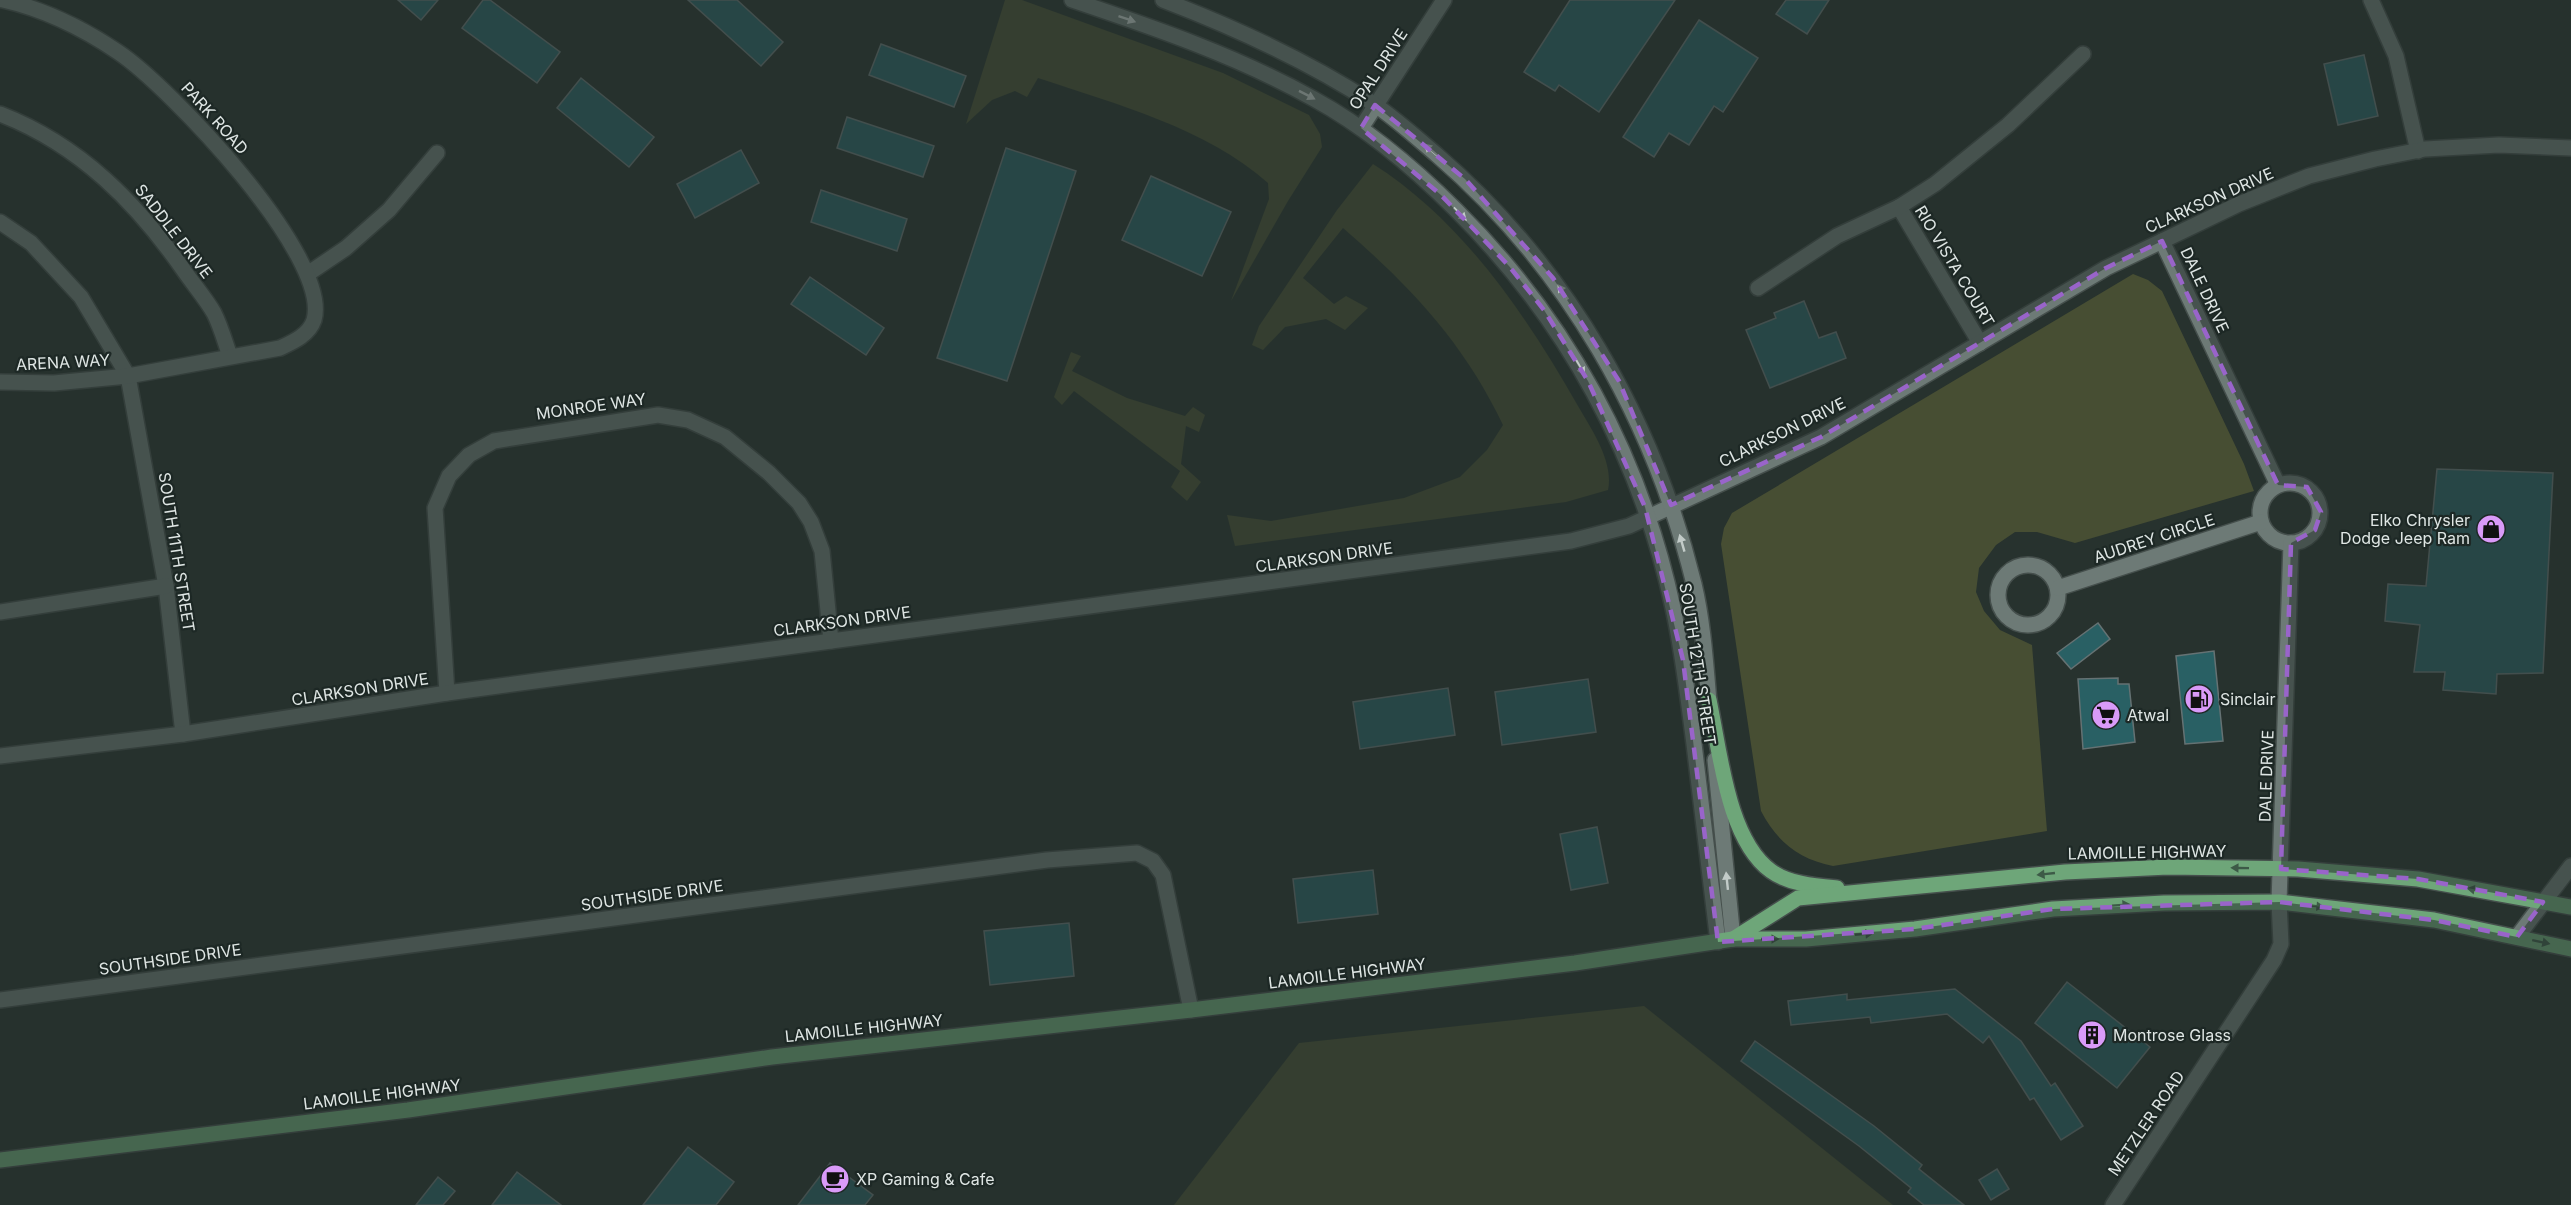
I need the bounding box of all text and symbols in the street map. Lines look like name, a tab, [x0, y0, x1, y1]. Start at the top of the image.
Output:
one-way arrow	[1118, 15, 1136, 25]
street label: OPAL DRIVE	[1344, 25, 1412, 113]
street label: PARK ROAD	[177, 78, 253, 158]
one-way arrow	[1298, 90, 1315, 100]
one-way arrow	[1424, 144, 1439, 157]
street label: CLARKSON DRIVE	[2142, 163, 2276, 237]
street label: SADDLE DRIVE	[131, 180, 217, 282]
street label: RIO VISTA COURT	[1911, 202, 1999, 330]
one-way arrow	[1453, 207, 1468, 221]
street label: DALE DRIVE	[2176, 244, 2234, 336]
one-way arrow	[1557, 285, 1569, 301]
street label: ARENA WAY	[15, 350, 111, 374]
one-way arrow	[1575, 359, 1585, 376]
street label: MONROE WAY	[535, 388, 647, 424]
street label: CLARKSON DRIVE	[1715, 393, 1849, 471]
street label: SOUTH 11TH STREET	[155, 471, 199, 633]
street label: AUDREY CIRCLE	[2091, 509, 2217, 567]
place label: Elko Chrysler Dodge Jeep Ram	[2340, 510, 2470, 548]
shop icon: Elko Chrysler Dodge Jeep Ram	[2475, 513, 2507, 545]
one-way arrow	[1677, 534, 1687, 552]
street label: CLARKSON DRIVE	[1254, 537, 1394, 577]
street label: SOUTH 12TH STREET	[1675, 581, 1721, 747]
street label: CLARKSON DRIVE	[772, 601, 912, 641]
street label: CLARKSON DRIVE	[290, 668, 430, 710]
fuel station icon: Sinclair	[2183, 683, 2215, 715]
place label: Sinclair	[2220, 689, 2276, 709]
supermarket icon: Atwal	[2090, 699, 2122, 731]
place label: Atwal	[2127, 705, 2169, 725]
street label: DALE DRIVE	[2254, 730, 2278, 822]
street label: LAMOILLE HIGHWAY	[2067, 841, 2227, 863]
one-way arrow	[2231, 863, 2250, 873]
one-way arrow	[2036, 869, 2055, 879]
one-way arrow	[1722, 872, 1732, 891]
street label: SOUTHSIDE DRIVE	[579, 875, 725, 915]
one-way arrow	[2466, 885, 2485, 894]
one-way arrow	[2111, 901, 2130, 910]
one-way arrow	[2306, 901, 2325, 911]
one-way arrow	[1855, 929, 1874, 939]
one-way arrow	[1760, 934, 1779, 944]
one-way arrow	[2532, 938, 2551, 947]
street label: SOUTHSIDE DRIVE	[97, 939, 243, 979]
street label: LAMOILLE HIGHWAY	[1267, 953, 1427, 993]
street label: LAMOILLE HIGHWAY	[784, 1010, 944, 1046]
building icon: Montrose Glass	[2076, 1019, 2108, 1051]
place label: Montrose Glass	[2113, 1025, 2231, 1045]
street label: METZLER ROAD	[2103, 1067, 2189, 1179]
street label: LAMOILLE HIGHWAY	[302, 1074, 462, 1114]
cafe icon: XP Gaming & Cafe	[819, 1163, 851, 1195]
place label: XP Gaming & Cafe	[856, 1169, 994, 1189]

